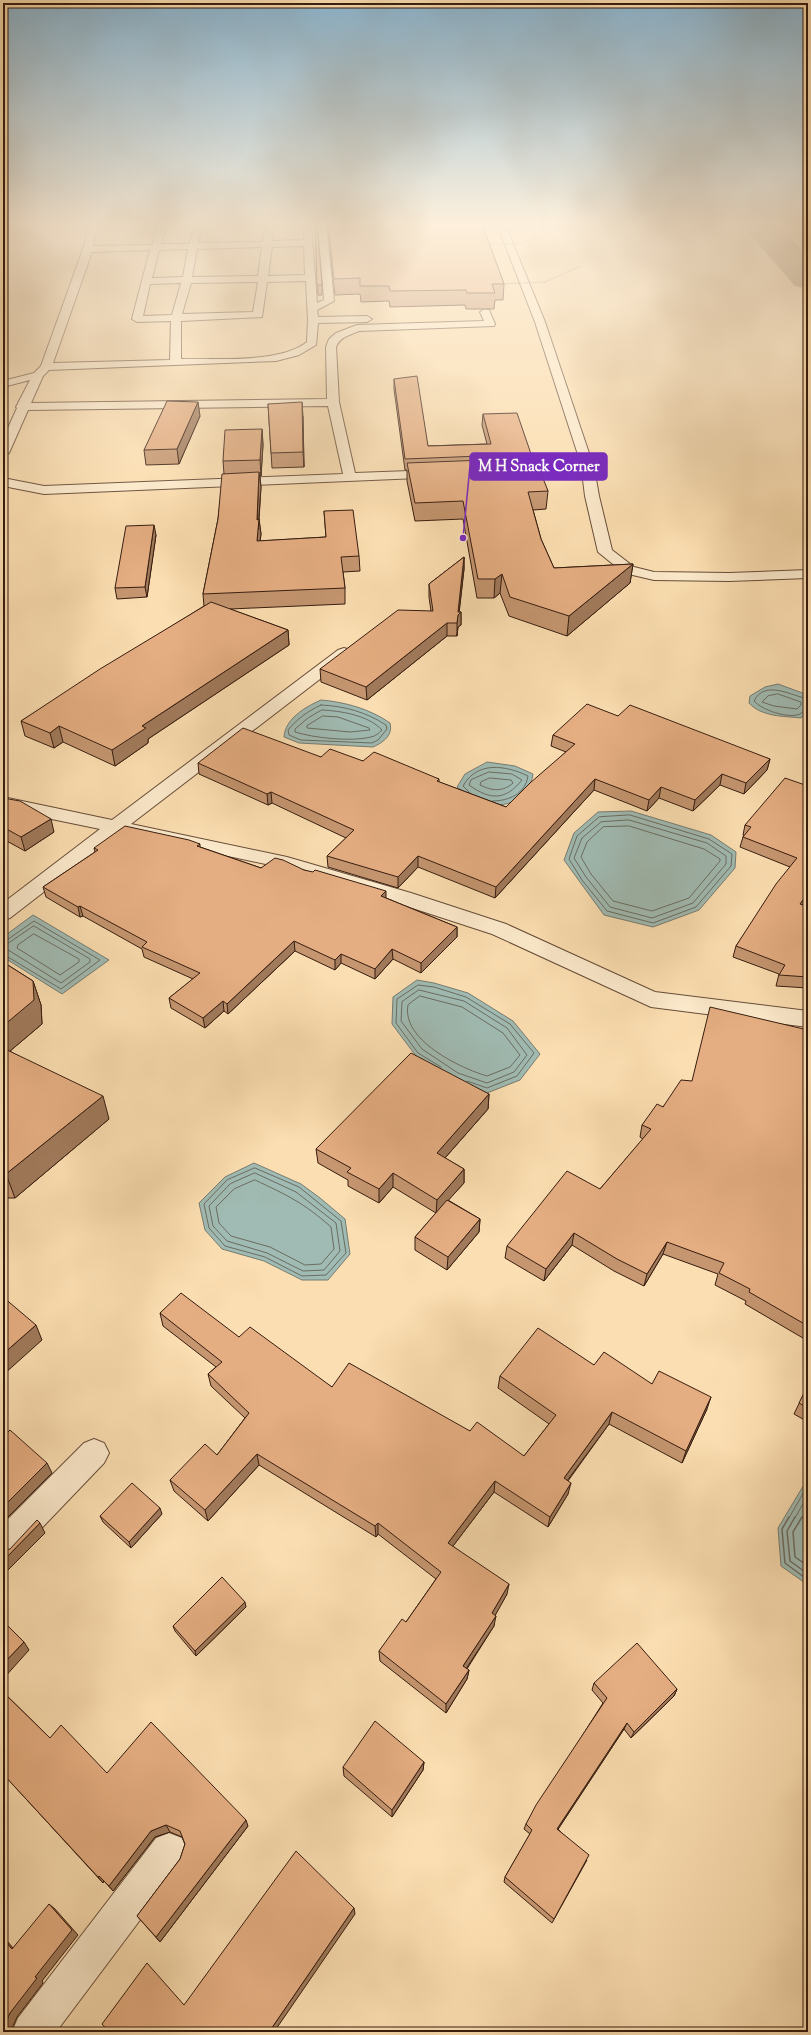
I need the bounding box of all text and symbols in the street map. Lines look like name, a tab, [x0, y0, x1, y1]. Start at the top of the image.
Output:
callout: M H Snack Corner	[470, 453, 607, 480]
text: M H Snack Corner	[478, 457, 600, 478]

